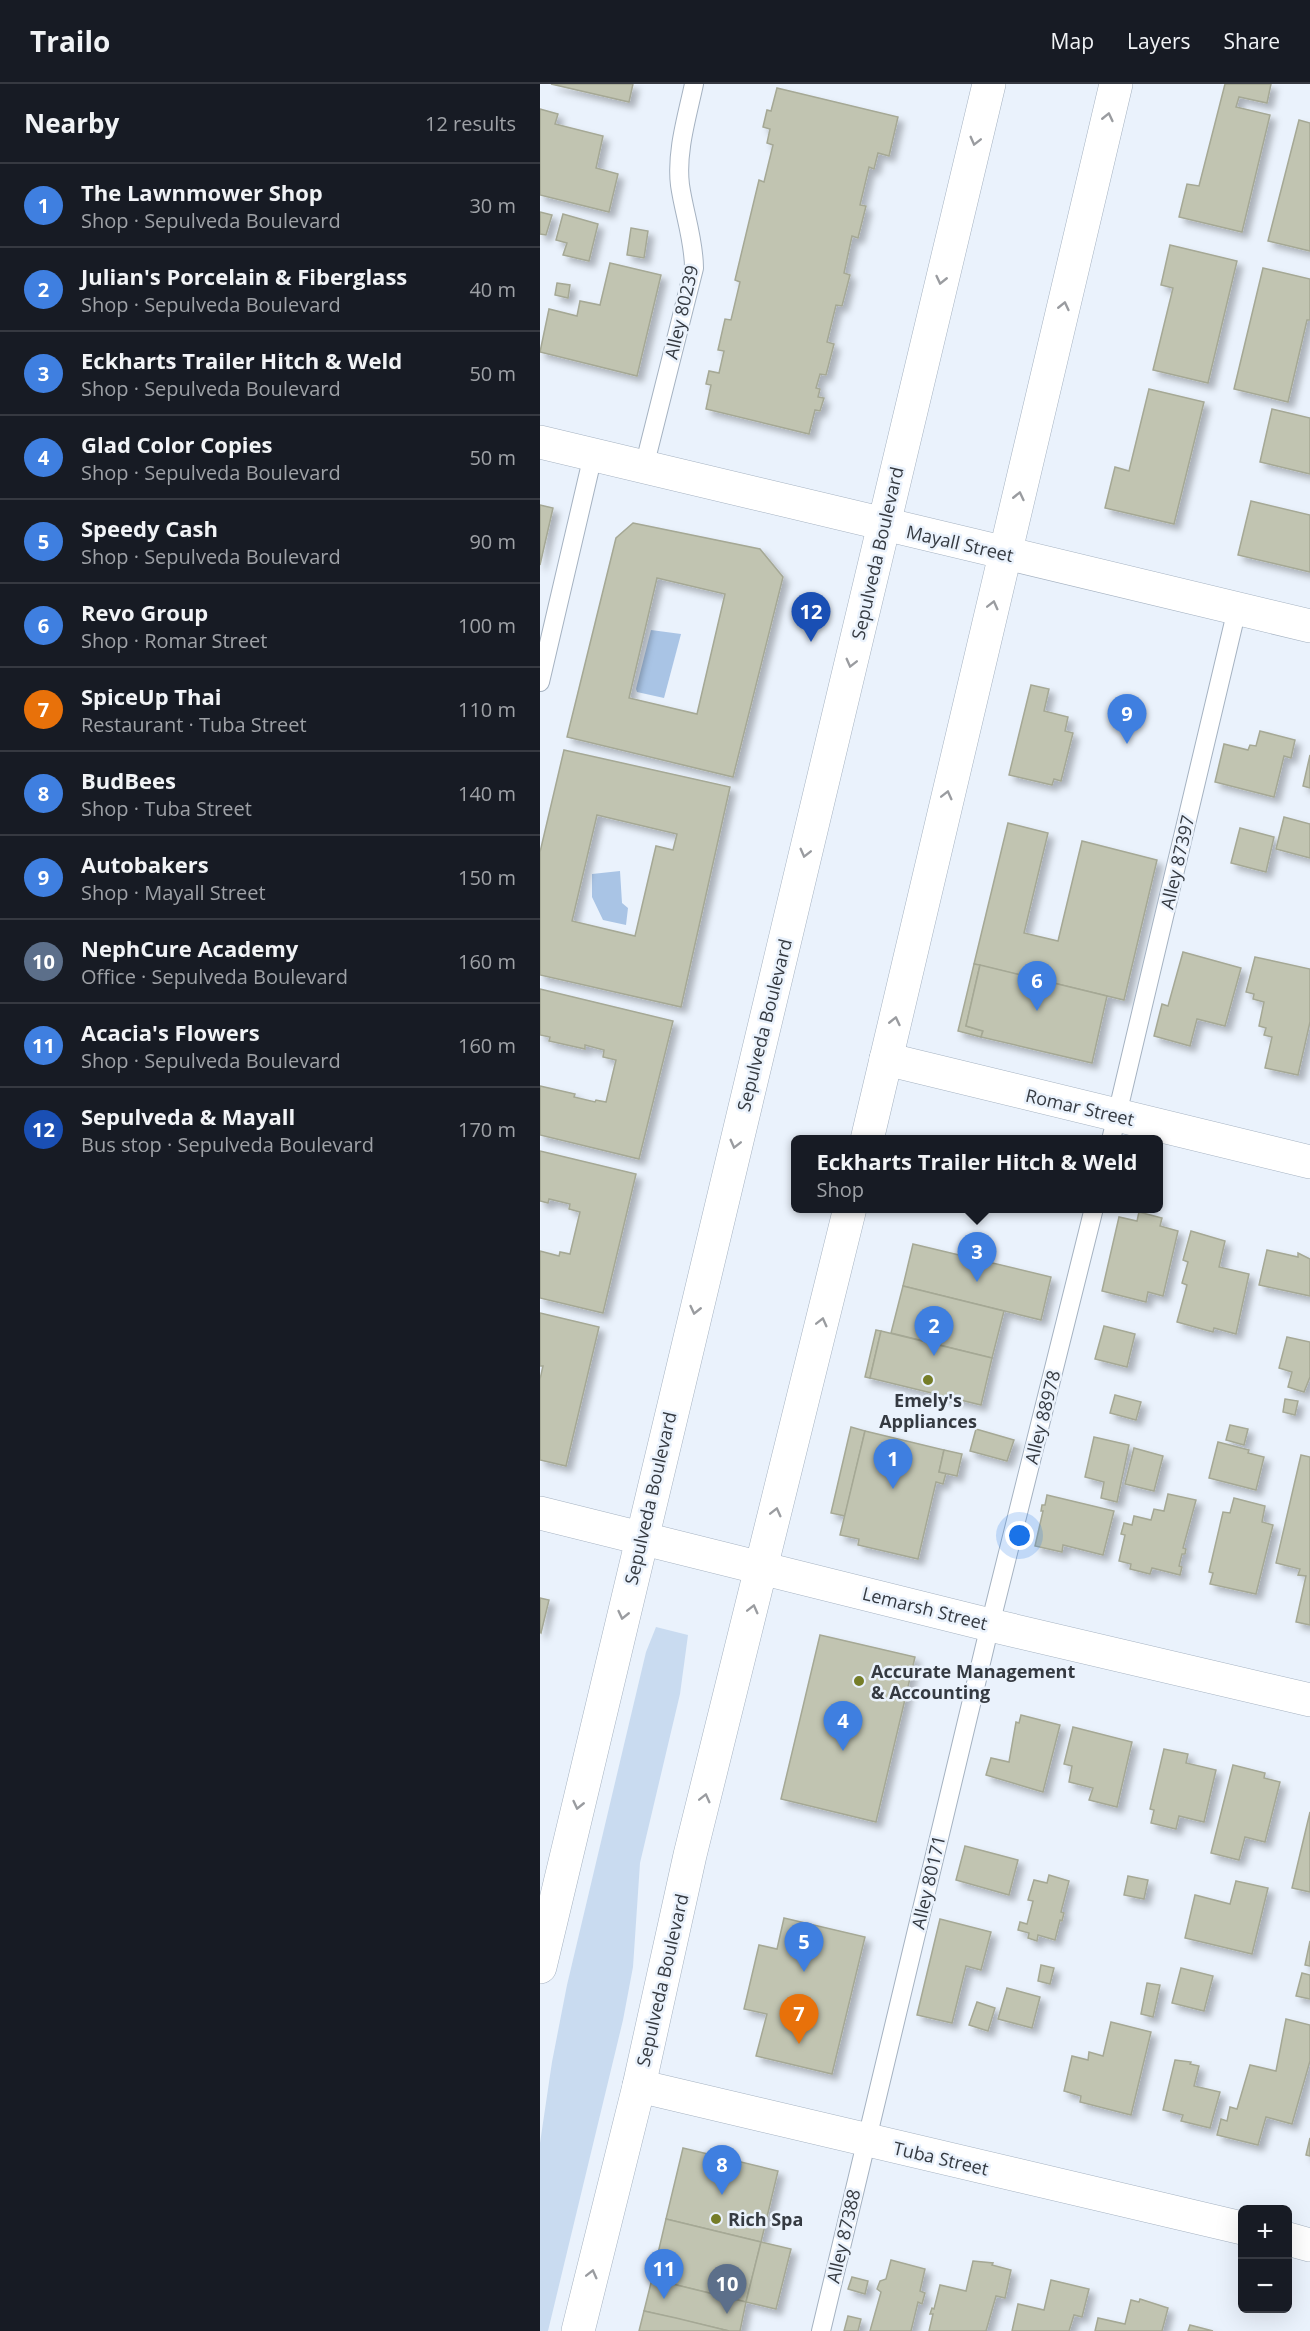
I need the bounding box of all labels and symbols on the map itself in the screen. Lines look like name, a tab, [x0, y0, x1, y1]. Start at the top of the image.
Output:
one-way arrow	[1101, 112, 1114, 122]
one-way arrow	[969, 136, 982, 146]
street label: Alley 80239	[659, 263, 703, 361]
one-way arrow	[936, 274, 949, 284]
one-way arrow	[1056, 302, 1069, 312]
street label: Sepulveda Boulevard	[845, 464, 909, 642]
one-way arrow	[1012, 492, 1025, 502]
street label: Mayall Street	[904, 519, 1016, 567]
pin: 12	[792, 592, 830, 642]
one-way arrow	[986, 601, 999, 611]
one-way arrow	[846, 658, 859, 668]
pin: 9	[1108, 694, 1146, 744]
one-way arrow	[940, 790, 953, 800]
street label: Alley 87397	[1155, 813, 1199, 911]
one-way arrow	[800, 848, 813, 858]
street label: Sepulveda Boulevard	[731, 936, 797, 1114]
pin: 6	[1018, 962, 1056, 1011]
one-way arrow	[888, 1017, 901, 1027]
street label: Romar Street	[1023, 1083, 1137, 1131]
one-way arrow	[730, 1139, 743, 1149]
pin: 3	[958, 1232, 996, 1282]
one-way arrow	[690, 1305, 703, 1315]
pin: 2	[914, 1306, 954, 1356]
one-way arrow	[815, 1317, 828, 1327]
street label: Alley 88978	[1019, 1368, 1065, 1466]
marker: Emely's Appliances	[921, 1373, 935, 1387]
place label: Emely's Appliances	[879, 1388, 977, 1433]
street label: Sepulveda Boulevard	[618, 1409, 682, 1587]
pin: 1	[874, 1440, 912, 1489]
one-way arrow	[769, 1507, 782, 1517]
your location	[1005, 1521, 1034, 1550]
street label: Lemarsh Street	[860, 1581, 990, 1635]
one-way arrow	[745, 1604, 758, 1614]
one-way arrow	[617, 1610, 630, 1620]
place label: Accurate Management & Accounting	[871, 1659, 1075, 1704]
marker: Accurate Management & Accounting	[852, 1674, 866, 1688]
pin: 4	[824, 1702, 862, 1751]
one-way arrow	[697, 1793, 710, 1803]
one-way arrow	[572, 1800, 585, 1810]
street label: Alley 80171	[906, 1833, 950, 1931]
street label: Sepulveda Boulevard	[630, 1891, 694, 2069]
pin: 5	[784, 1922, 824, 1972]
pin: 7	[780, 1994, 818, 2044]
street label: Tuba Street	[891, 2135, 991, 2181]
pin: 8	[702, 2146, 741, 2195]
street label: Alley 87388	[821, 2187, 865, 2285]
place label: Rich Spa	[728, 2207, 803, 2231]
marker: Rich Spa	[709, 2212, 723, 2226]
pin: 11	[644, 2250, 684, 2299]
pin: 10	[708, 2264, 747, 2314]
one-way arrow	[585, 2269, 598, 2279]

